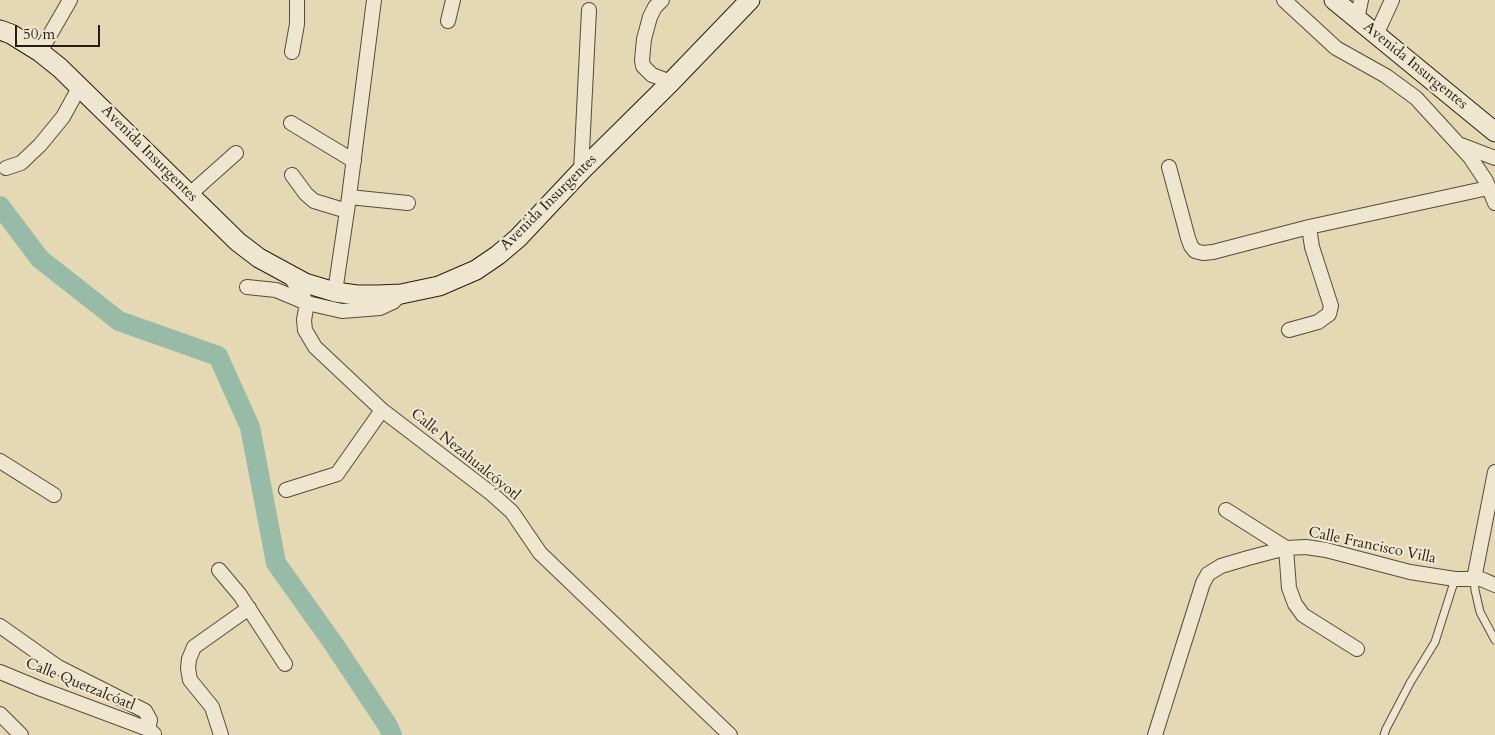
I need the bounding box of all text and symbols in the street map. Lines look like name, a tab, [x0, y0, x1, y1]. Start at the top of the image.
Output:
scale bar	[18, 15, 102, 47]
street label: Avenida Insurgentes	[1359, 18, 1471, 114]
text: 50 m	[23, 24, 55, 44]
street label: Avenida Insurgentes	[97, 102, 201, 206]
street label: Avenida Insurgentes	[497, 151, 601, 255]
street label: Calle Nezahualcóyotl	[407, 405, 523, 505]
street label: Calle Francisco Villa	[1307, 524, 1437, 568]
street label: Calle Quetzalcóatl	[23, 655, 137, 715]

